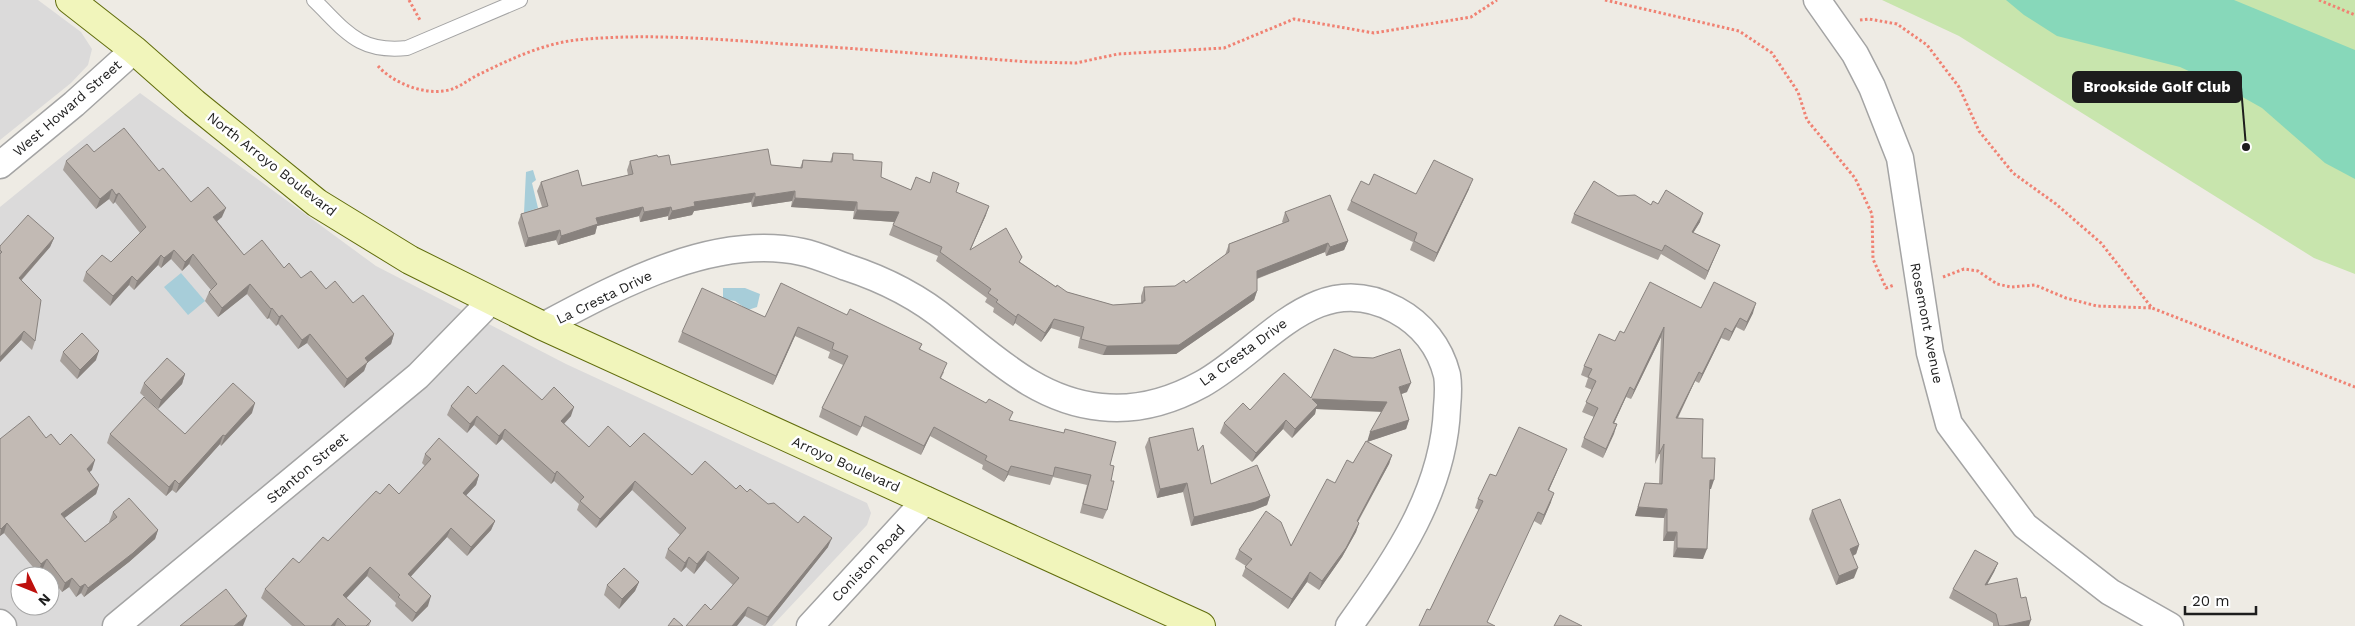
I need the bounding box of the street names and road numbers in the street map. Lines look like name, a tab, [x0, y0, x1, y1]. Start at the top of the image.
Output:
street label: West Howard Street	[10, 57, 124, 159]
street label: North Arroyo Boulevard	[204, 109, 340, 219]
street label: Rosemont Avenue	[1907, 261, 1947, 385]
street label: La Cresta Drive	[554, 267, 654, 327]
street label: La Cresta Drive	[1196, 315, 1290, 389]
street label: Stanton Street	[263, 429, 351, 507]
street label: Arroyo Boulevard	[789, 433, 903, 495]
street label: Coniston Road	[828, 521, 908, 605]

